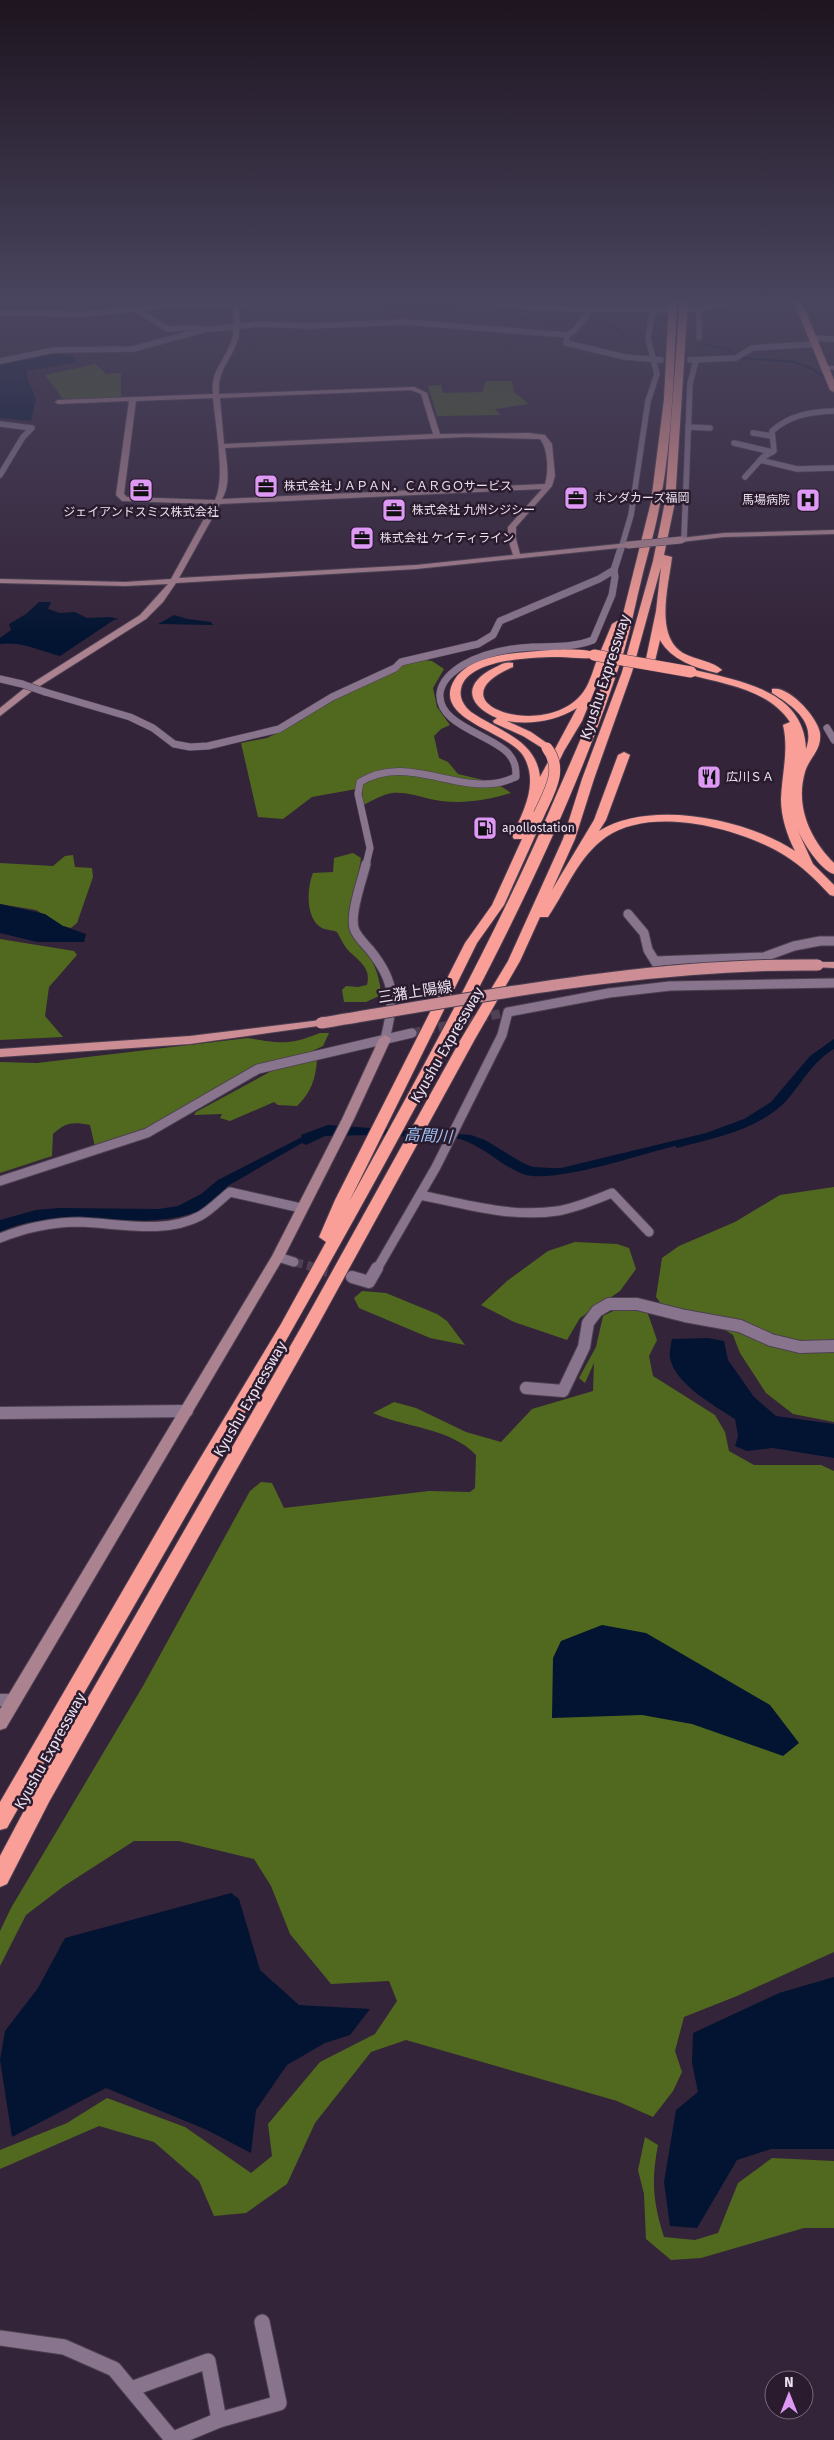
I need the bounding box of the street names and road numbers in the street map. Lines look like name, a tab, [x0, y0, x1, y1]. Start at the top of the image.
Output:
street label: Kyushu Expressway	[576, 611, 634, 742]
street label: 三潴上陽線	[377, 977, 453, 1007]
street label: Kyushu Expressway	[407, 983, 488, 1106]
street label: Kyushu Expressway	[210, 1337, 291, 1460]
street label: Kyushu Expressway	[10, 1689, 90, 1813]

